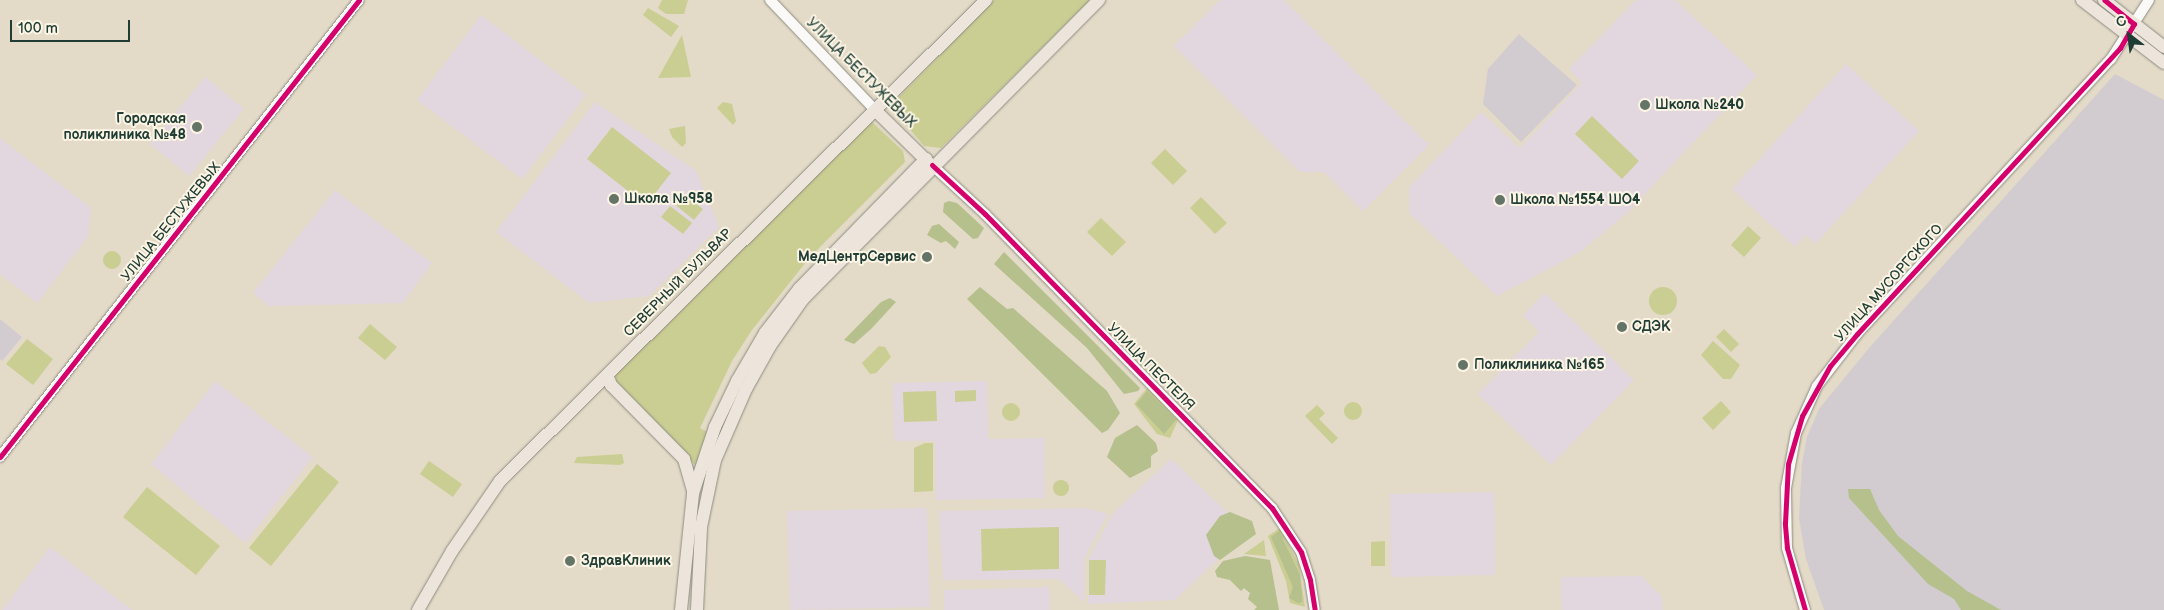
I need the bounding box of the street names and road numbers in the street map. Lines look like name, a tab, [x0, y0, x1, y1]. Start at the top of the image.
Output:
street label: УЛИЦА БЕСТУЖЕВЫХ	[803, 15, 919, 131]
street label: УЛИЦА БЕСТУЖЕВЫХ	[118, 159, 224, 285]
street label: УЛИЦА МУСОРГСКОГО	[1832, 221, 1946, 345]
street label: СЕВЕРНЫЙ БУЛЬВАР	[621, 226, 735, 340]
street label: УЛИЦА ПЕСТЕЛЯ	[1104, 320, 1198, 414]

